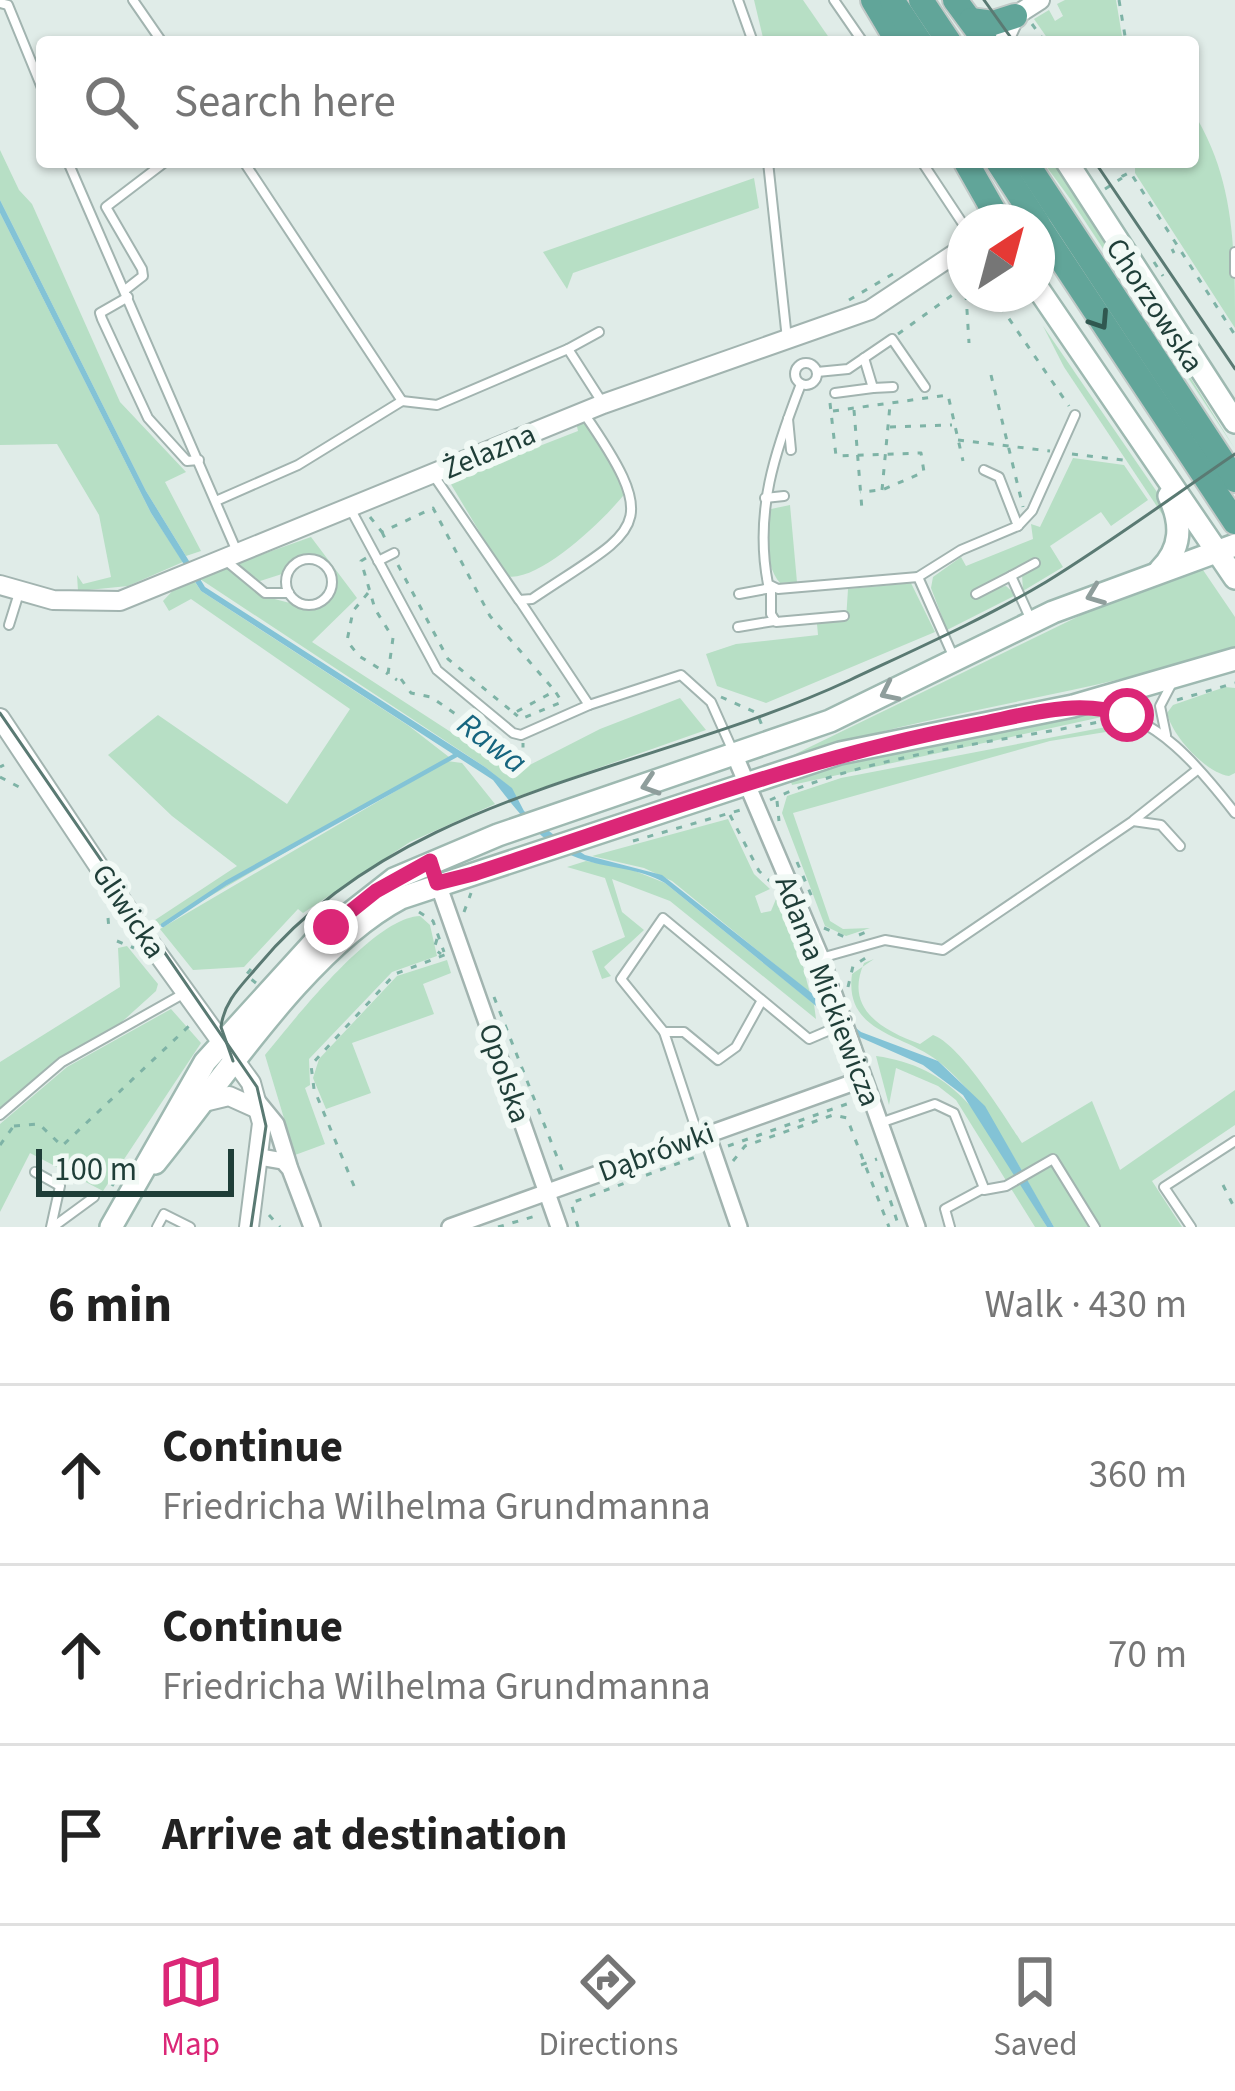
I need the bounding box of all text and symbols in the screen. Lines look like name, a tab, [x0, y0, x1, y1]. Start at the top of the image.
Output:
search box	[36, 36, 1199, 168]
icon: search	[78, 69, 144, 135]
text: Search here	[174, 70, 396, 134]
north arrow	[947, 204, 1055, 312]
street label: Chorzowska	[1095, 230, 1214, 381]
one-way arrow	[1086, 308, 1109, 330]
street label: Żelazna	[436, 413, 542, 490]
one-way arrow	[1086, 580, 1107, 605]
one-way arrow	[880, 677, 901, 701]
route start	[1100, 688, 1154, 742]
water label: Rawa	[447, 701, 537, 785]
one-way arrow	[640, 771, 661, 796]
street label: Gliwicka	[81, 855, 176, 967]
street label: Adama Mickiewicza	[764, 870, 891, 1113]
route end	[304, 900, 358, 954]
street label: Opolska	[467, 1018, 542, 1129]
street label: Dąbrówki	[592, 1112, 720, 1193]
scale bar	[36, 1143, 234, 1196]
text: 100 m	[54, 1146, 137, 1193]
text: 6 min	[48, 1269, 172, 1341]
text: Walk · 430 m	[984, 1277, 1187, 1333]
text: Continue	[162, 1415, 343, 1479]
icon: ahead	[48, 1442, 114, 1508]
text: 360 m	[1089, 1447, 1187, 1503]
text: Friedricha Wilhelma Grundmanna	[162, 1479, 711, 1535]
text: Continue	[162, 1595, 343, 1659]
icon: ahead	[48, 1622, 114, 1688]
text: 70 m	[1108, 1627, 1187, 1683]
text: Friedricha Wilhelma Grundmanna	[162, 1659, 711, 1715]
icon: arrive	[48, 1802, 114, 1868]
text: Arrive at destination	[162, 1803, 567, 1867]
tab: Map	[158, 1949, 224, 2068]
tab: Directions	[539, 1949, 678, 2068]
tab: Saved	[993, 1949, 1077, 2068]

